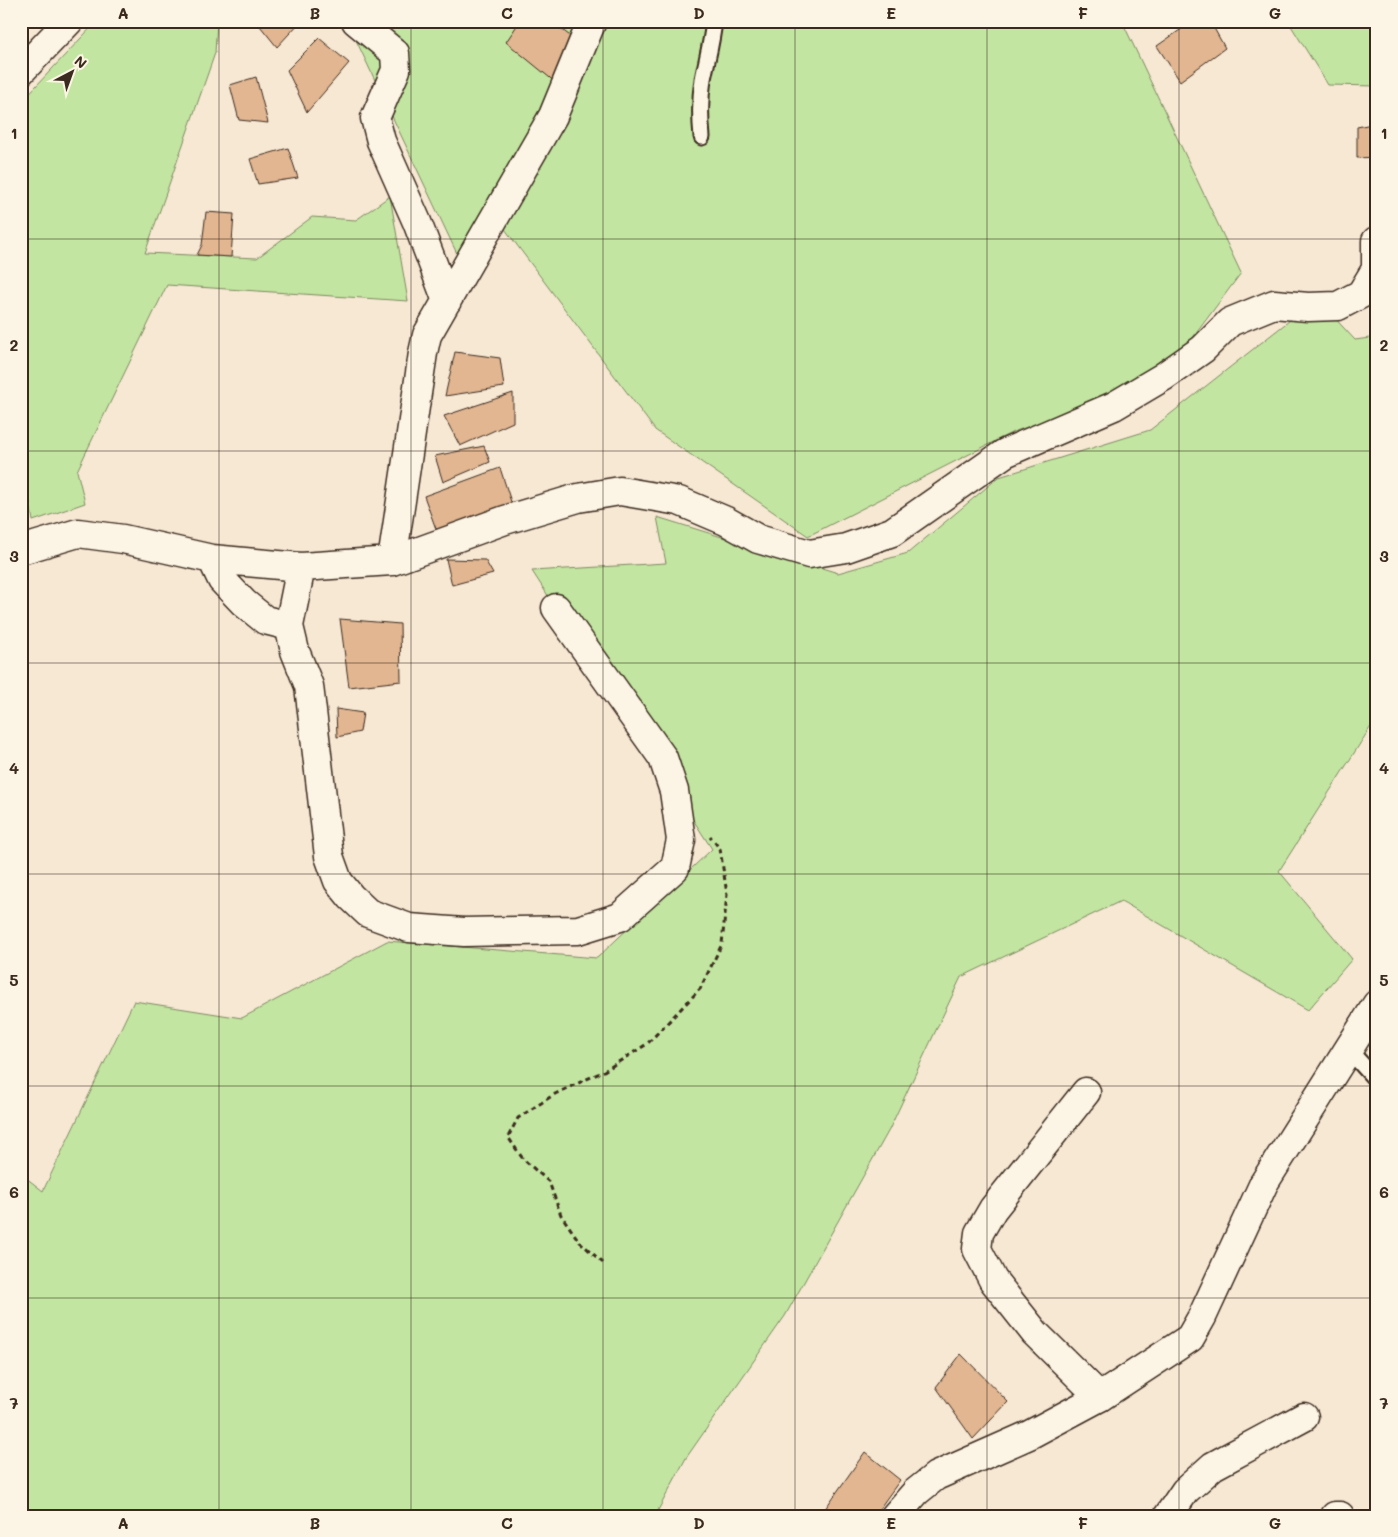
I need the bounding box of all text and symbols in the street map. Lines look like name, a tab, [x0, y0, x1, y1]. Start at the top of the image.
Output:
text: A	[117, 2, 129, 23]
text: B	[310, 2, 320, 23]
text: C	[501, 2, 513, 23]
text: D	[693, 2, 705, 23]
text: E	[886, 2, 896, 23]
text: F	[1078, 2, 1088, 23]
text: G	[1269, 2, 1281, 23]
north arrow	[48, 48, 98, 98]
text: N	[71, 51, 91, 72]
text: 1	[10, 122, 18, 143]
text: 1	[1380, 122, 1388, 143]
text: 2	[10, 334, 19, 355]
text: 2	[1380, 334, 1389, 355]
text: 3	[9, 545, 19, 566]
text: 3	[1379, 545, 1389, 566]
text: 4	[9, 757, 19, 778]
text: 4	[1379, 757, 1389, 778]
text: 5	[9, 969, 19, 990]
text: 5	[1379, 969, 1389, 990]
text: 6	[9, 1181, 19, 1202]
text: 6	[1379, 1181, 1389, 1202]
text: 7	[10, 1392, 19, 1413]
text: 7	[1380, 1392, 1389, 1413]
text: A	[117, 1512, 129, 1533]
text: B	[310, 1512, 320, 1533]
text: C	[501, 1512, 513, 1533]
text: D	[693, 1512, 705, 1533]
text: E	[886, 1512, 896, 1533]
text: F	[1078, 1512, 1088, 1533]
text: G	[1269, 1512, 1281, 1533]

